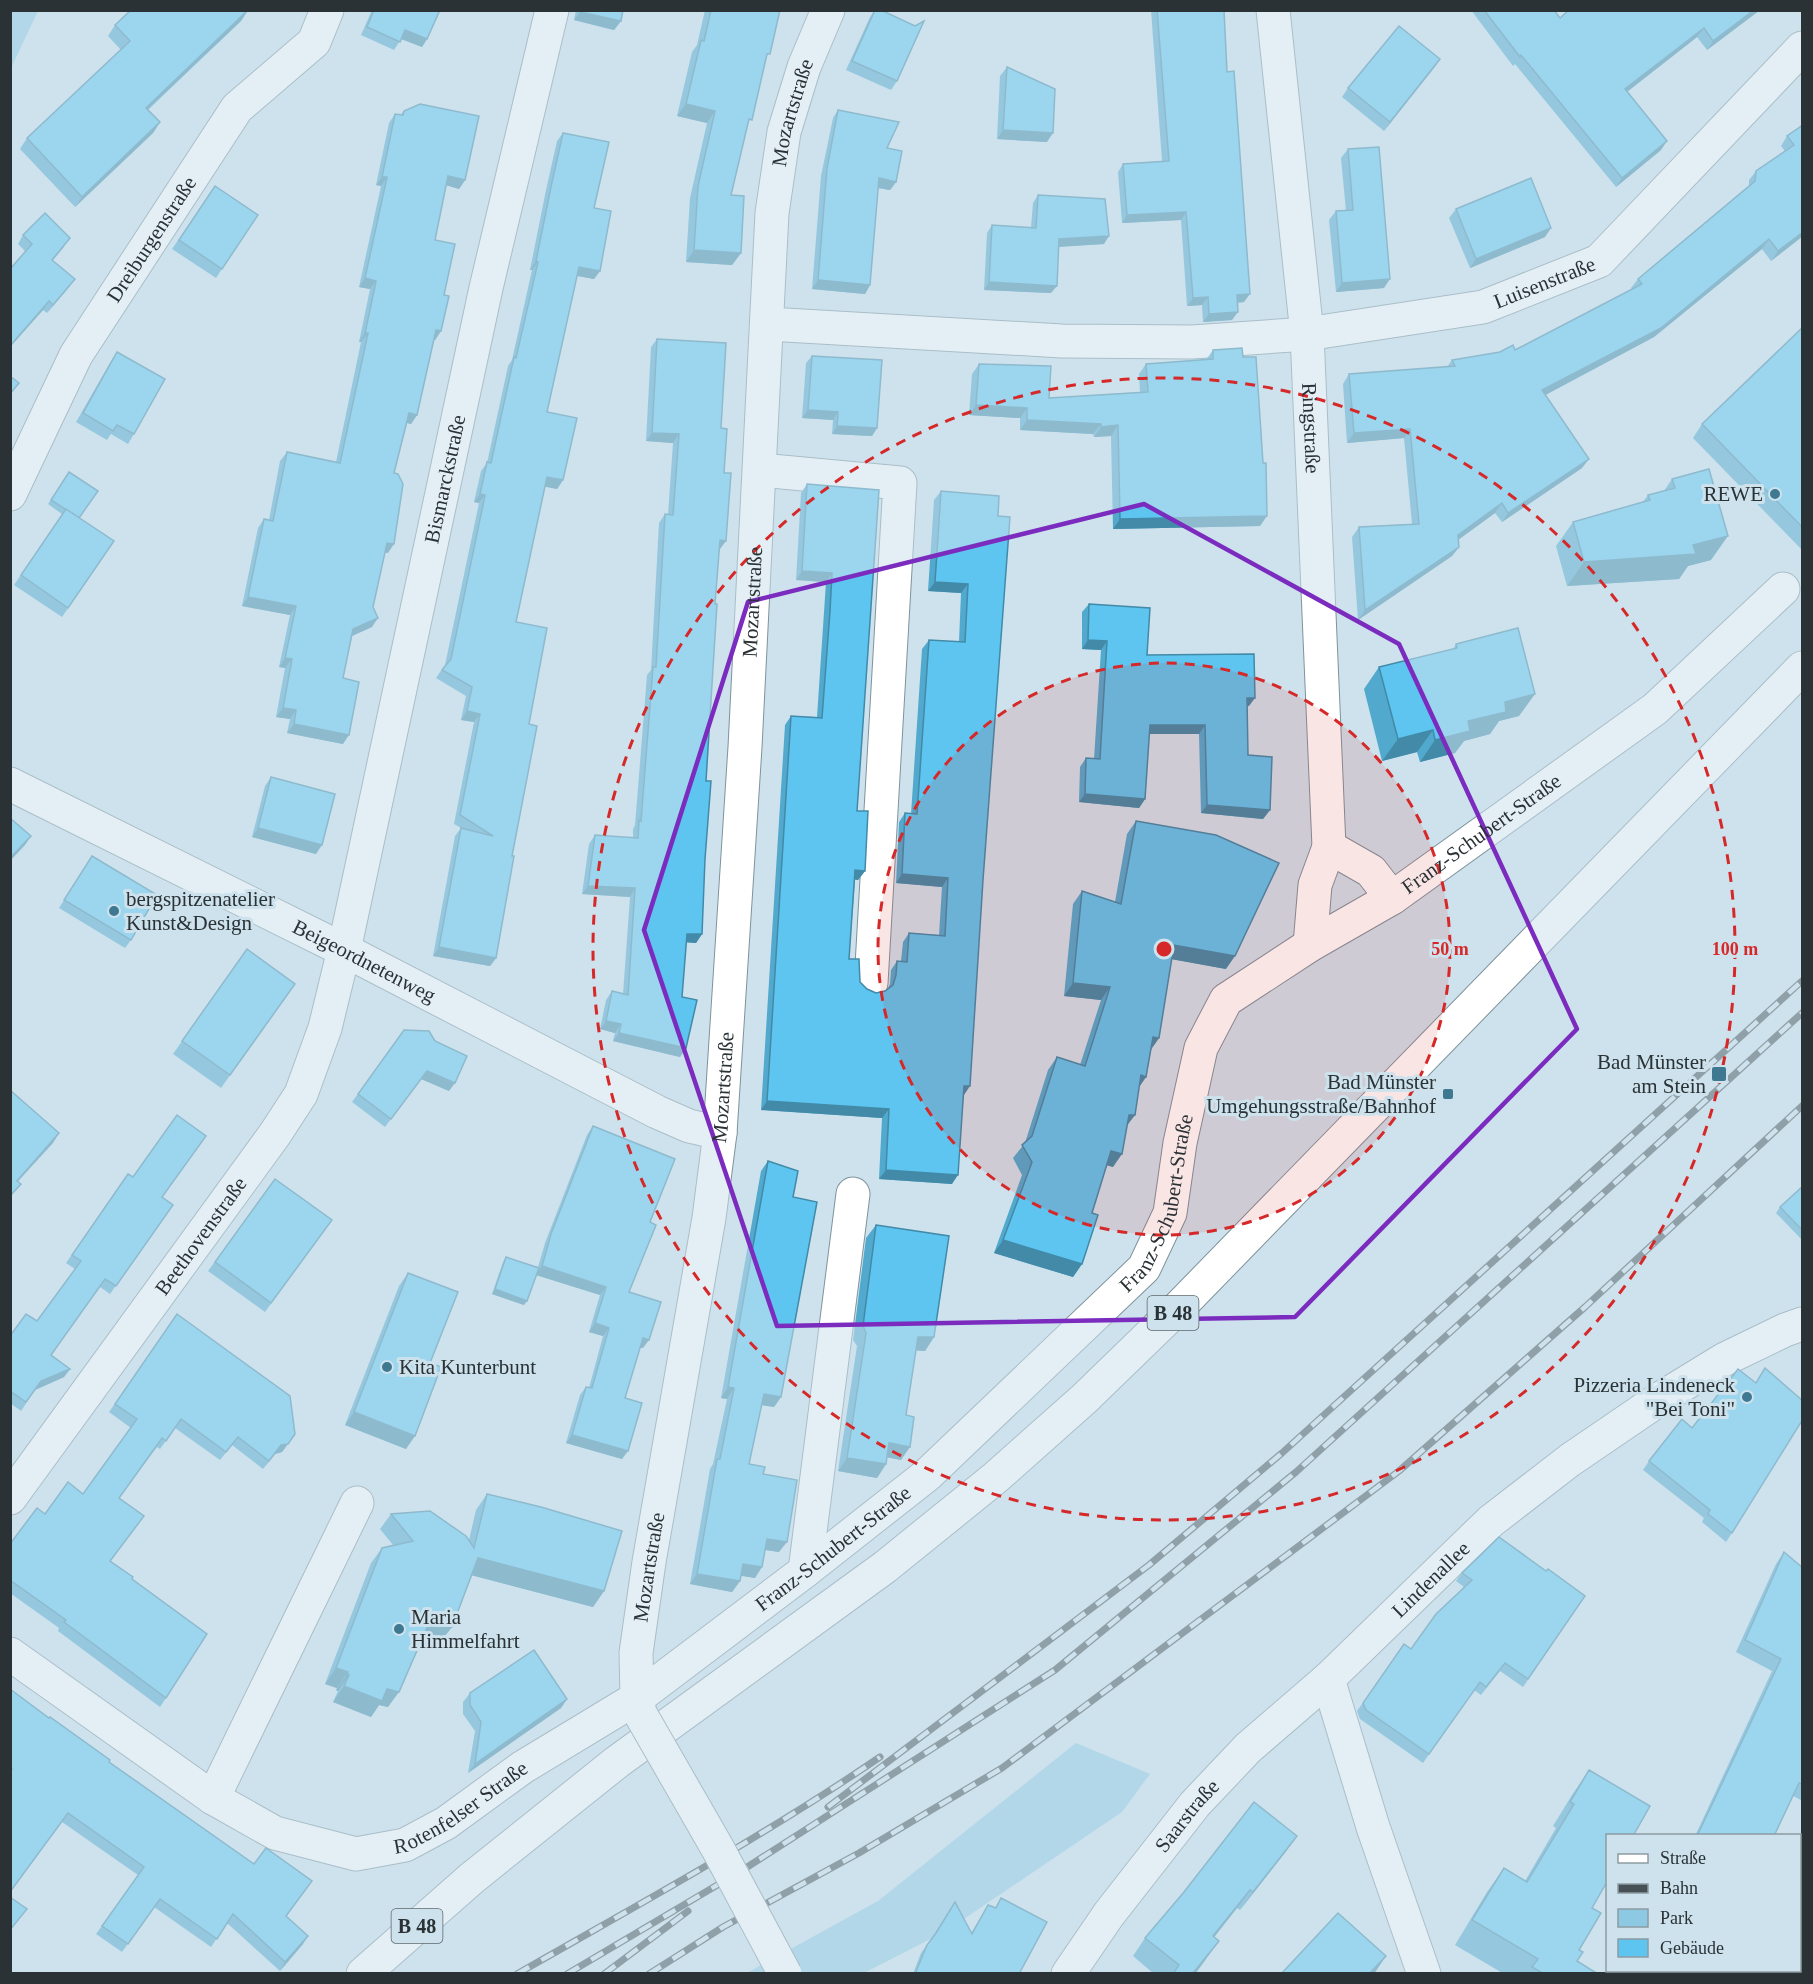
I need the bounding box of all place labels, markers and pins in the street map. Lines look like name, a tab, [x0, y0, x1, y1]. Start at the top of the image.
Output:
place label: REWE	[1704, 482, 1763, 506]
marker: REWE	[1768, 487, 1782, 501]
place label: bergspitzenatelier Kunst&Design	[126, 887, 275, 935]
marker: bergspitzenatelier Kunst&Design	[107, 904, 121, 918]
centre of rings	[1154, 939, 1174, 959]
place label: Bad Münster am Stein	[1597, 1050, 1706, 1098]
marker: Bad Münster am Stein	[1710, 1065, 1728, 1083]
place label: Bad Münster Umgehungsstraße/Bahnhof	[1206, 1070, 1436, 1118]
marker: Bad Münster Umgehungsstraße/Bahnhof	[1441, 1087, 1455, 1101]
place label: Kita Kunterbunt	[399, 1355, 536, 1379]
marker: Kita Kunterbunt	[380, 1360, 394, 1374]
place label: Pizzeria Lindeneck "Bei Toni"	[1574, 1373, 1735, 1421]
marker: Pizzeria Lindeneck "Bei Toni"	[1740, 1390, 1754, 1404]
place label: Maria Himmelfahrt	[411, 1605, 520, 1653]
marker: Maria Himmelfahrt	[392, 1622, 406, 1636]

